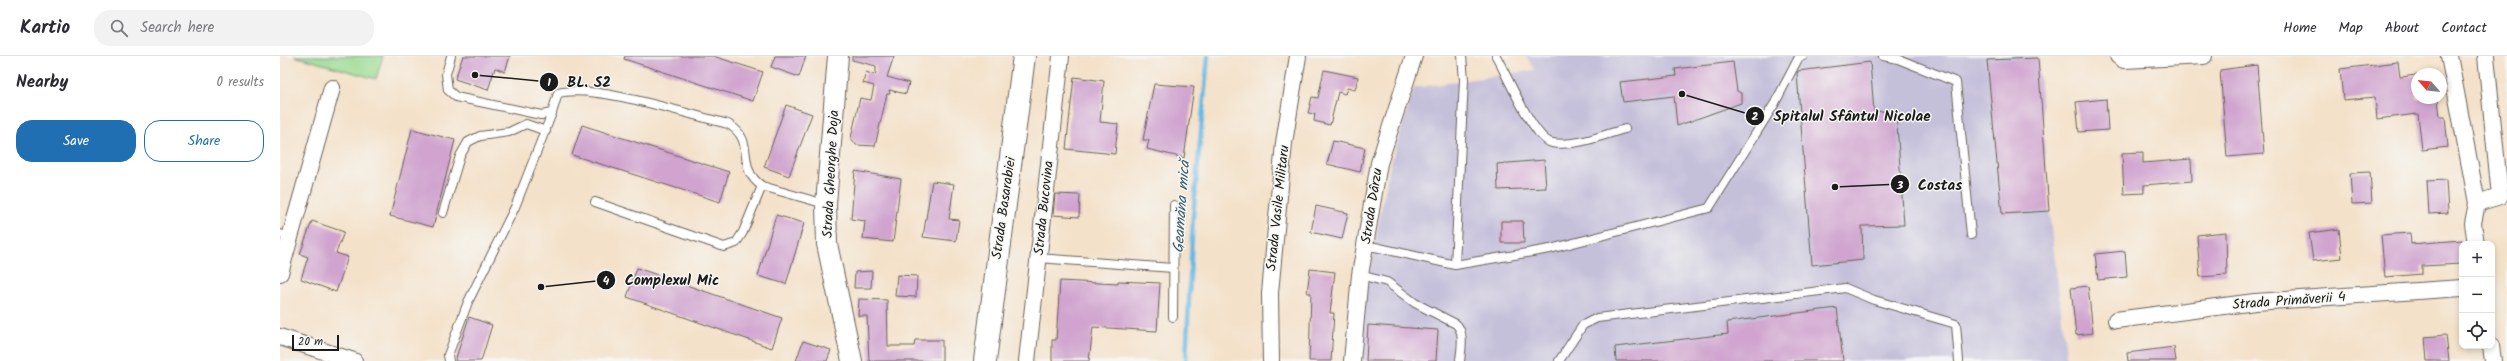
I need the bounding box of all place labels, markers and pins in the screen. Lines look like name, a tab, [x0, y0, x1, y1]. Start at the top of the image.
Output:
callout: BL. S2	[539, 68, 619, 95]
callout: Spitalul Sfântul Nicolae	[1745, 102, 1938, 129]
callout: Costas	[1890, 171, 1970, 198]
callout: Complexul Mic	[596, 266, 727, 293]

